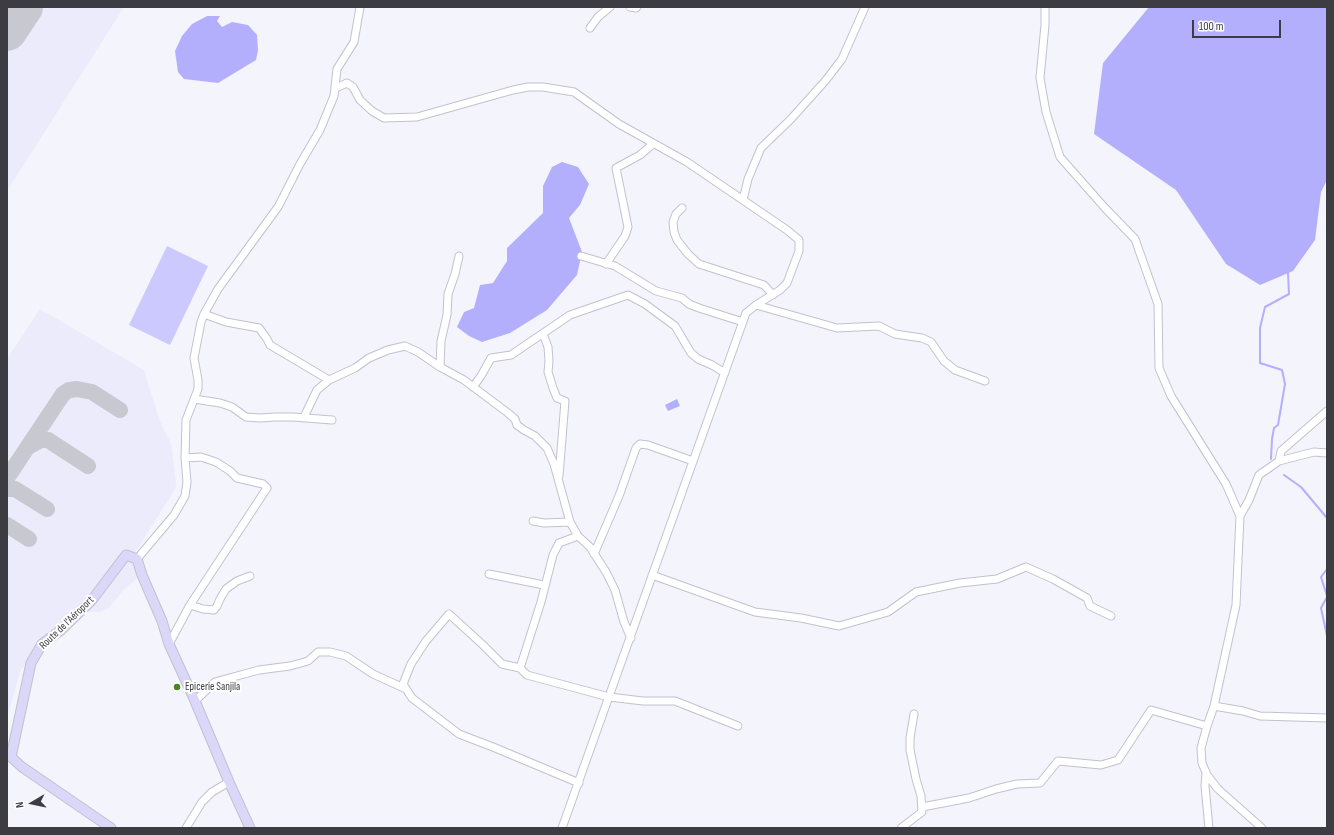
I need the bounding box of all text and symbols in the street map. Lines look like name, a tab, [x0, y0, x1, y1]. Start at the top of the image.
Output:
scale bar	[1194, 12, 1283, 38]
text: 100 m	[1199, 19, 1224, 34]
street label: Route de l'Aéroport	[37, 594, 97, 652]
place label: Epicerie Sanjila	[185, 680, 240, 694]
marker: Epicerie Sanjila	[172, 682, 182, 692]
north arrow	[12, 783, 52, 823]
text: N	[13, 801, 27, 809]

